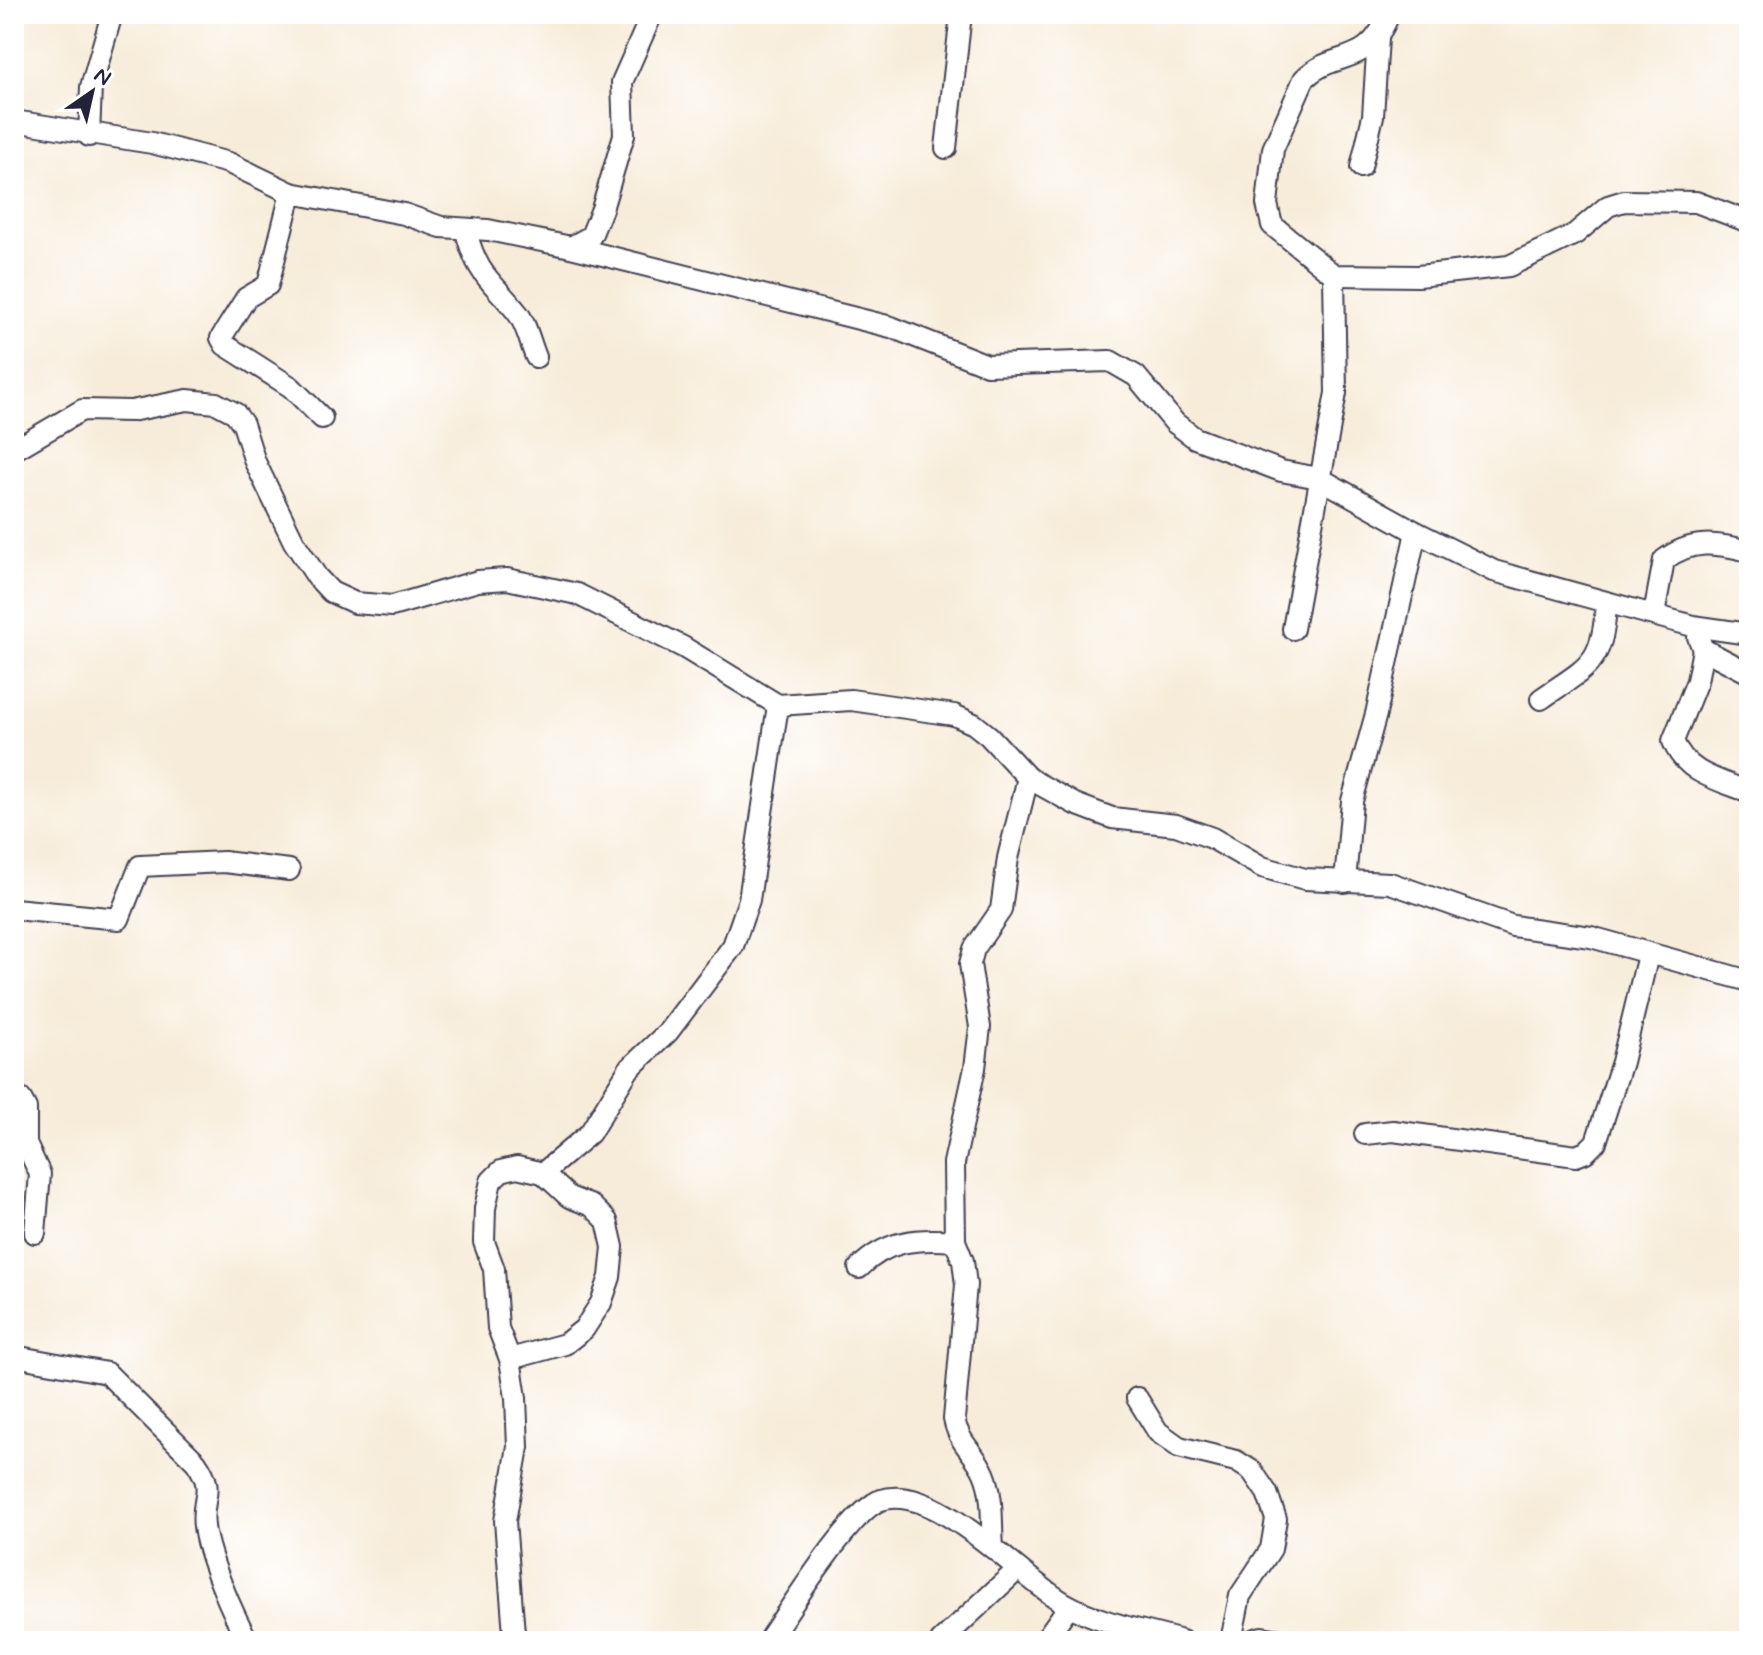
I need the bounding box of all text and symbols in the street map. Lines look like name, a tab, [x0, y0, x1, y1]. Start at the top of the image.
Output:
north arrow	[52, 52, 132, 132]
text: N	[88, 61, 116, 93]

